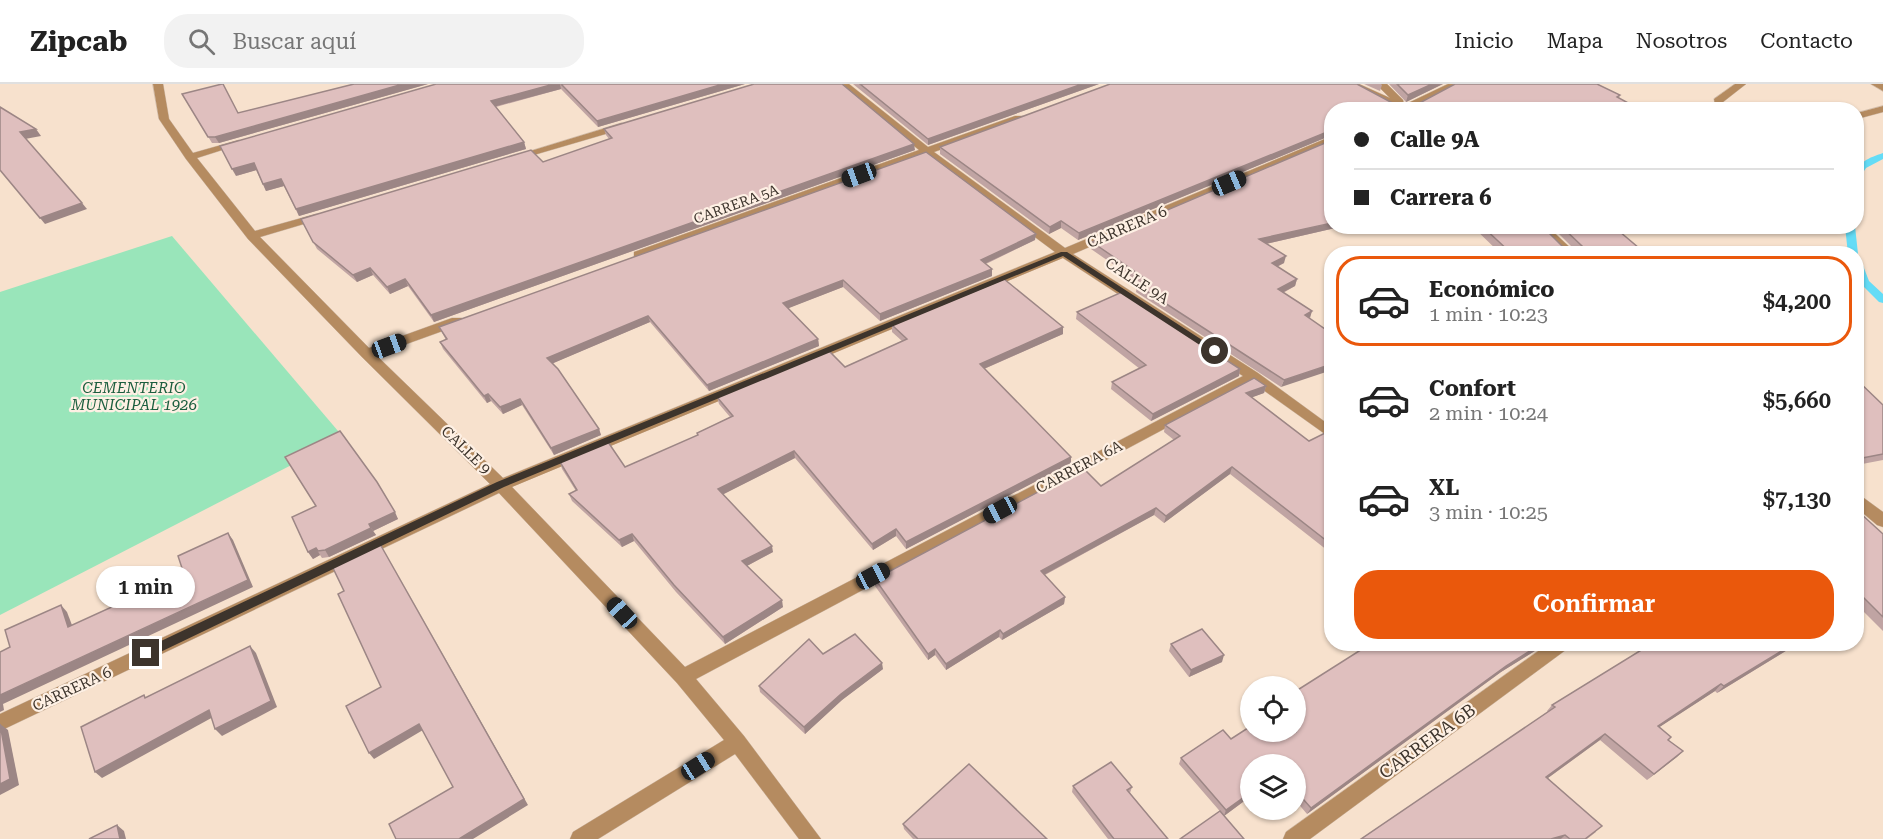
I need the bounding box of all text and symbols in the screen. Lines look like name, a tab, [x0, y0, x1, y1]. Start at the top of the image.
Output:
search box	[164, 14, 584, 68]
text: Zipcab	[30, 25, 128, 58]
icon: search	[185, 25, 218, 58]
text: Buscar aquí	[233, 29, 356, 54]
text: Inicio	[1454, 29, 1514, 53]
text: Mapa	[1547, 29, 1603, 53]
text: Nosotros	[1636, 29, 1727, 53]
text: Contacto	[1760, 29, 1853, 53]
text: Calle 9A	[1390, 127, 1480, 152]
car	[839, 160, 879, 190]
car	[1209, 168, 1249, 198]
street label: CARRERA 5A	[691, 181, 781, 227]
text: Carrera 6	[1390, 185, 1492, 210]
street label: CARRERA 6	[1084, 202, 1170, 252]
street label: CALLE 9A	[1102, 254, 1173, 308]
icon: car	[1357, 274, 1411, 328]
text: Económico	[1429, 277, 1555, 302]
text: $4,200	[1763, 289, 1831, 314]
text: 1 min · 10:23	[1429, 302, 1548, 326]
car	[369, 331, 409, 361]
route start	[1201, 337, 1228, 364]
icon: car	[1357, 373, 1411, 427]
text: Confort	[1429, 376, 1516, 401]
park label: CEMENTERIO MUNICIPAL 1926	[70, 379, 197, 414]
text: $5,660	[1763, 388, 1831, 413]
text: 2 min · 10:24	[1429, 401, 1548, 425]
street label: CALLE 9	[438, 422, 494, 478]
street label: CARRERA 6A	[1033, 436, 1126, 497]
icon: car	[1357, 472, 1411, 526]
text: XL	[1429, 475, 1459, 500]
text: $7,130	[1763, 487, 1831, 512]
car	[980, 494, 1020, 526]
text: 3 min · 10:25	[1429, 500, 1548, 524]
car	[853, 560, 893, 592]
callout: 1 min	[96, 566, 195, 608]
button: Confirmar	[1354, 570, 1834, 639]
text: 1 min	[118, 575, 173, 599]
car	[603, 594, 641, 632]
route end	[132, 639, 159, 666]
street label: CARRERA 6	[30, 663, 114, 715]
map controls	[1240, 676, 1306, 820]
button: locate	[1240, 676, 1306, 742]
street label: CARRERA 6B	[1375, 699, 1479, 783]
car	[678, 749, 718, 783]
button: layers	[1240, 754, 1306, 820]

